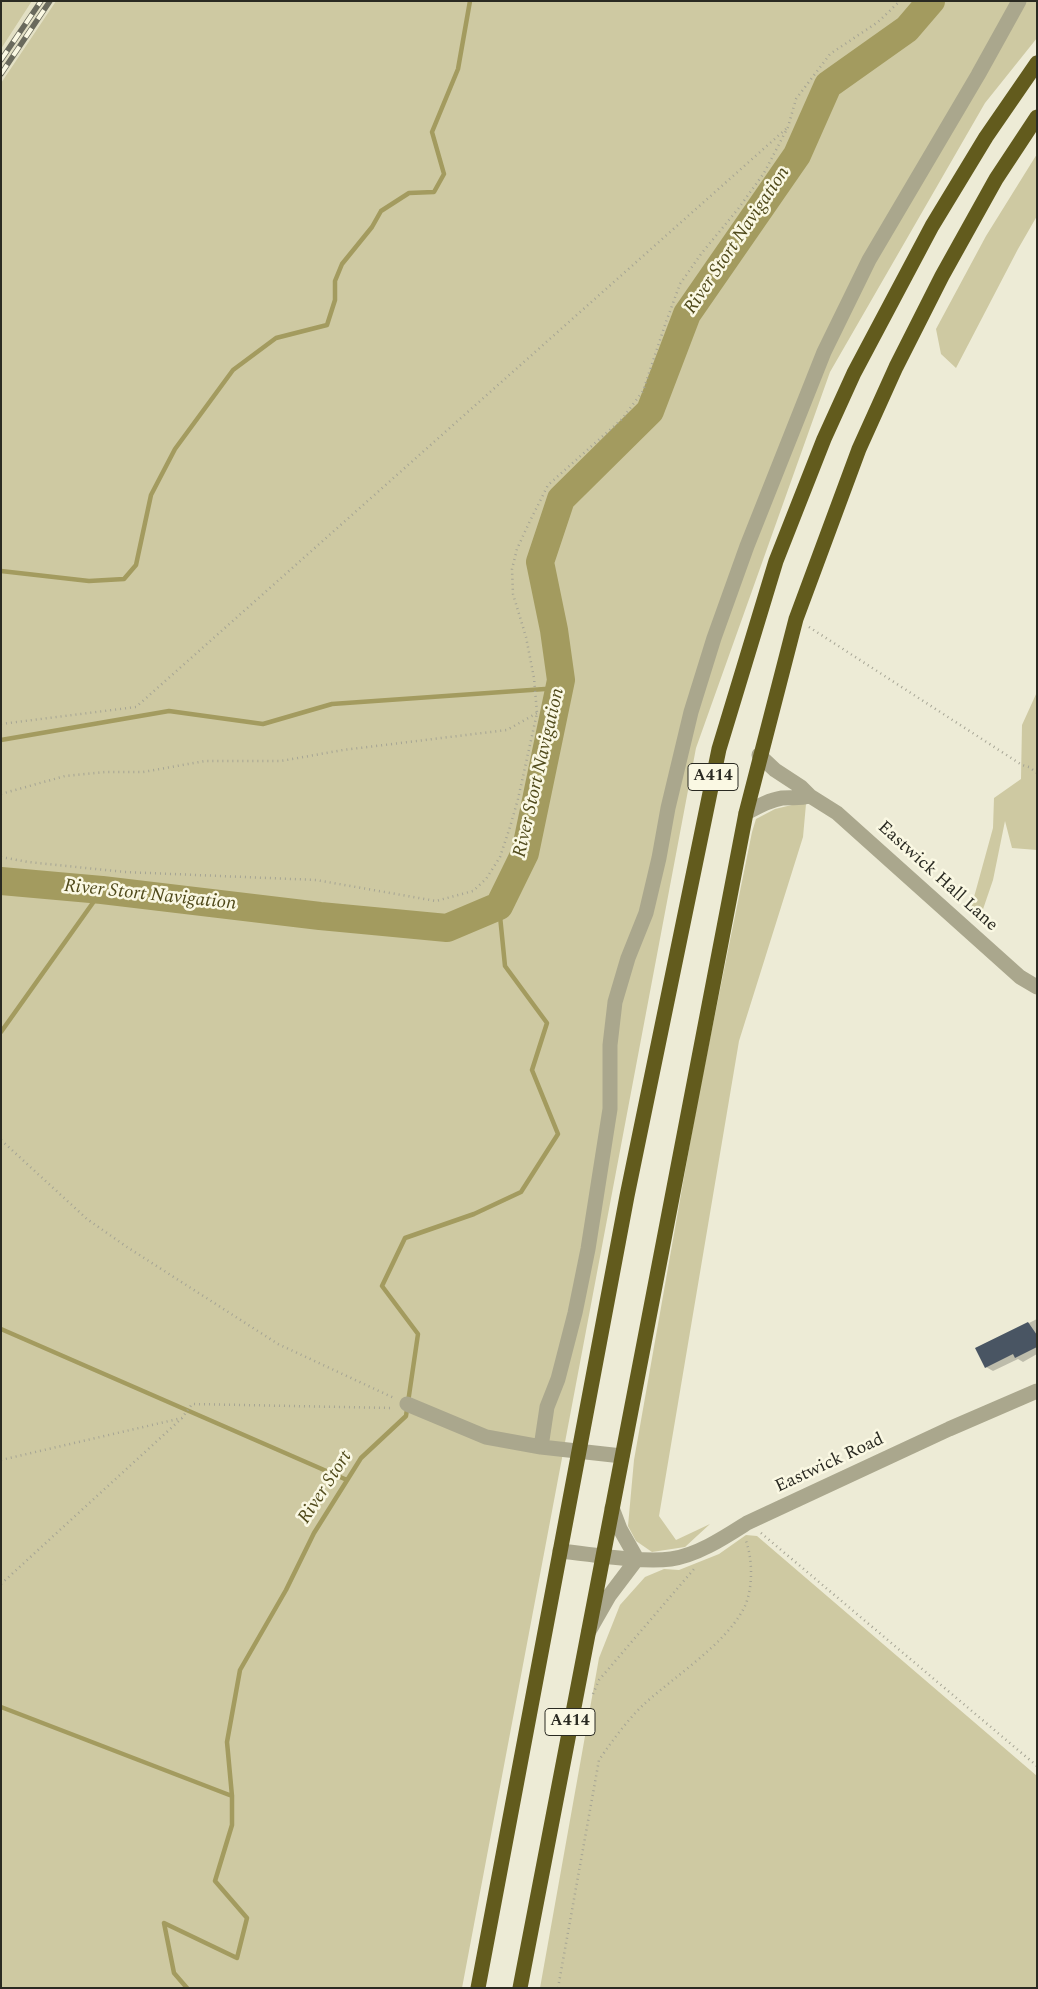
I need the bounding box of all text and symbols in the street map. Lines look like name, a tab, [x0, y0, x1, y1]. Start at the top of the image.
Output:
water label: River Stort Navigation	[680, 163, 796, 319]
water label: River Stort Navigation	[509, 686, 571, 860]
road number: A414	[688, 764, 738, 790]
street label: Eastwick Hall Lane	[872, 817, 1002, 937]
water label: River Stort Navigation	[63, 876, 237, 916]
street label: Eastwick Road	[772, 1429, 888, 1499]
water label: River Stort	[294, 1447, 358, 1529]
road number: A414	[545, 1708, 595, 1735]

